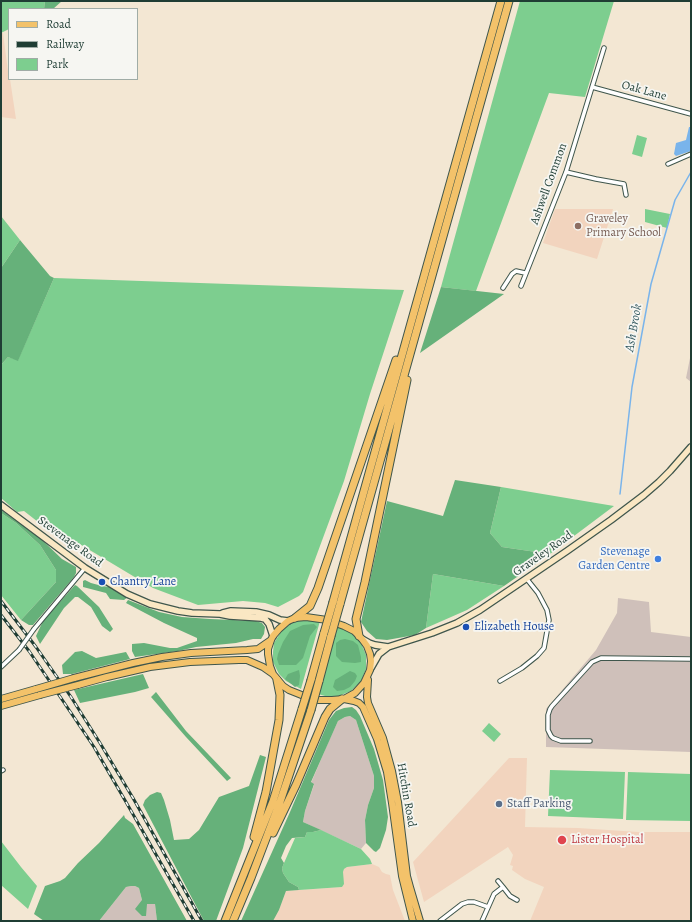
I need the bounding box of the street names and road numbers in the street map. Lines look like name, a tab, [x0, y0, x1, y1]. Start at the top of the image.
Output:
street label: Oak Lane	[620, 78, 668, 104]
street label: Ashwell Common	[528, 141, 570, 227]
street label: Stevenage Road	[35, 514, 105, 570]
street label: Graveley Road	[511, 528, 575, 580]
street label: Hitchin Road	[393, 762, 419, 828]

